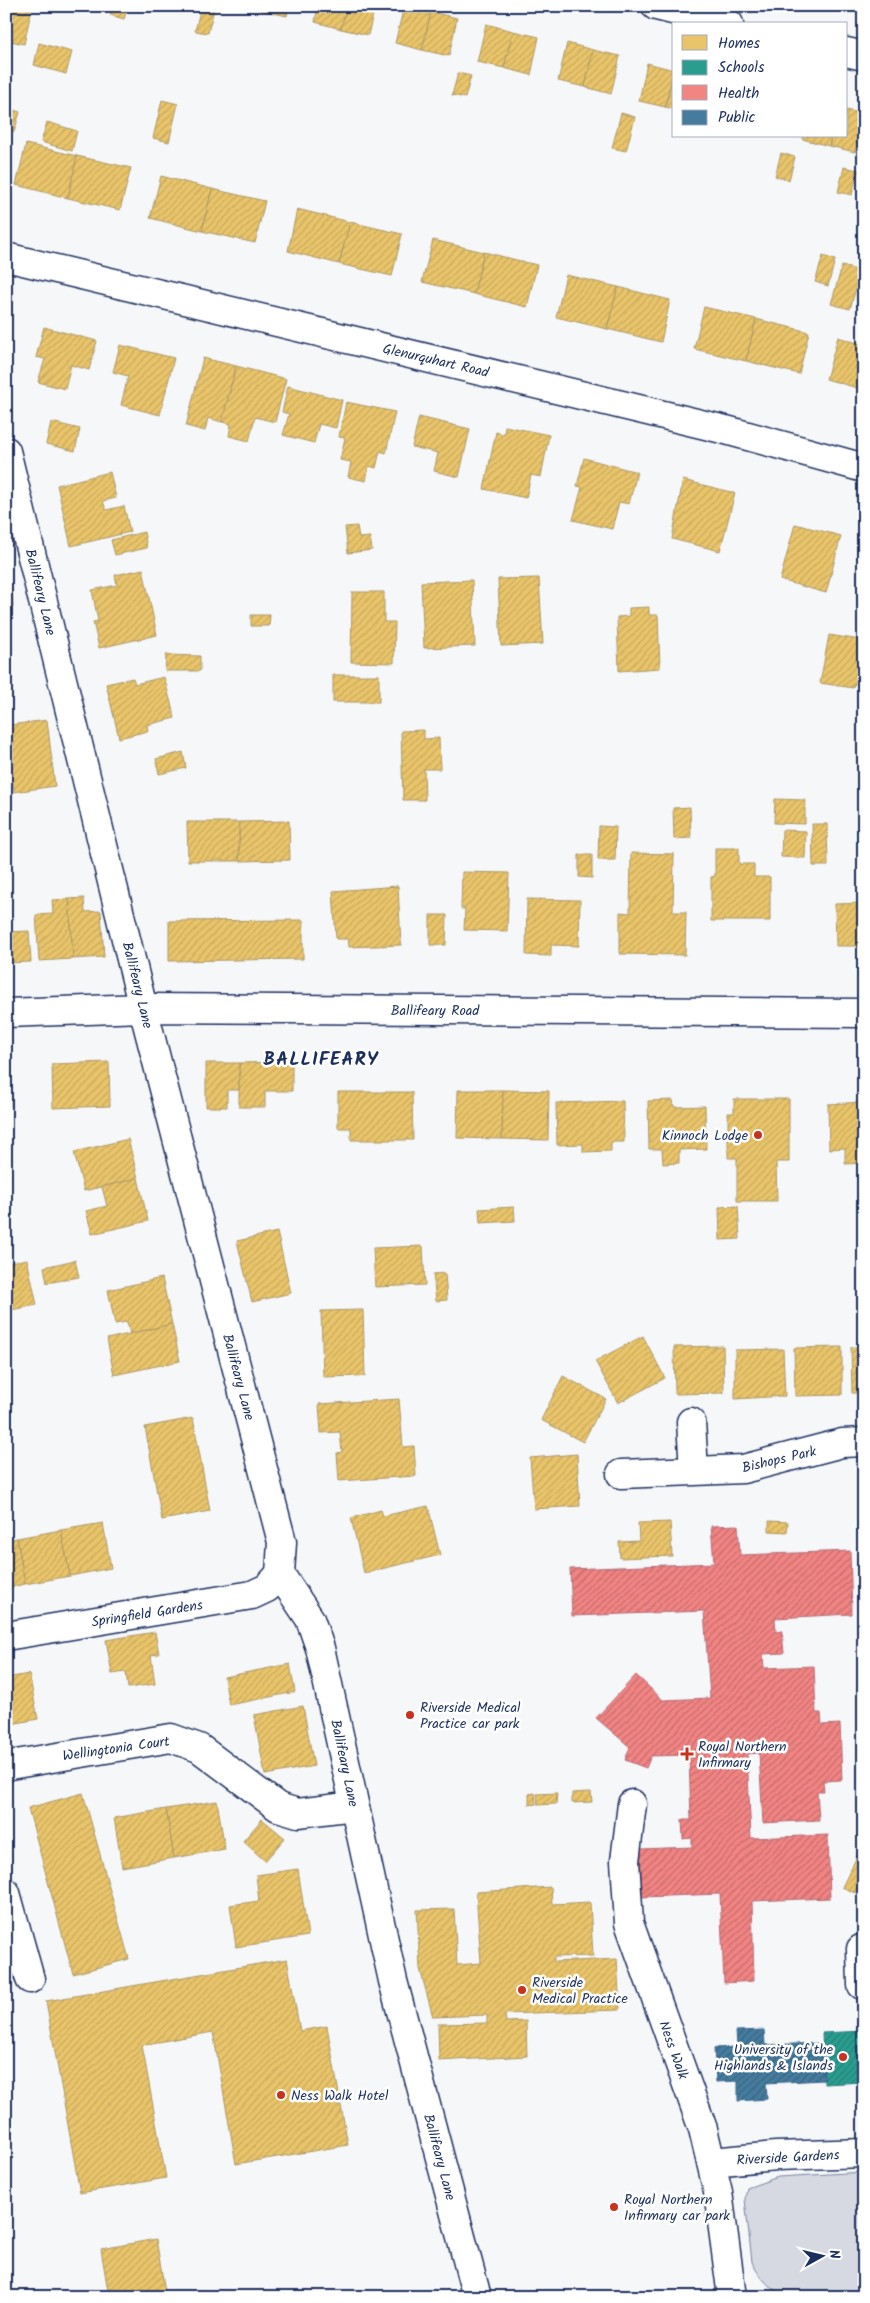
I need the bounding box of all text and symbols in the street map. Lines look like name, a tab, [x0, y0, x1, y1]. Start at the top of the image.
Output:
legend	[672, 22, 848, 138]
text: Homes	[718, 32, 761, 56]
text: Schools	[718, 56, 765, 80]
text: Health	[718, 82, 759, 106]
text: Public	[718, 106, 755, 130]
street label: Glenurquhart Road	[381, 338, 492, 384]
street label: Ballifeary Lane	[19, 547, 62, 639]
street label: Ballifeary Lane	[116, 940, 159, 1032]
street label: Ballifeary Road	[391, 1000, 480, 1022]
district label: BALLIFEARY	[263, 1045, 379, 1075]
place label: Kinnoch Lodge	[662, 1125, 749, 1147]
marker: Kinnoch Lodge	[752, 1129, 764, 1141]
street label: Ballifeary Lane	[216, 1332, 260, 1424]
street label: Bishops Park	[740, 1441, 819, 1479]
street label: Springfield Gardens	[90, 1594, 204, 1634]
place label: Riverside Medical Practice car park	[420, 1697, 521, 1735]
marker: Riverside Medical Practice car park	[404, 1709, 416, 1721]
street label: Ballifeary Lane	[324, 1718, 364, 1810]
street label: Wellingtonia Court	[61, 1731, 172, 1767]
place label: Royal Northern Infirmary	[698, 1736, 786, 1774]
marker: Royal Northern Infirmary	[680, 1747, 694, 1761]
place label: Riverside Medical Practice	[532, 1972, 629, 2010]
marker: Riverside Medical Practice	[516, 1984, 528, 1996]
street label: Ness Walk	[652, 2018, 694, 2083]
place label: University of the Highlands & Islands	[714, 2039, 834, 2077]
marker: University of the Highlands & Islands	[837, 2051, 849, 2063]
place label: Ness Walk Hotel	[291, 2085, 389, 2107]
marker: Ness Walk Hotel	[275, 2089, 287, 2101]
street label: Ballifeary Lane	[417, 2112, 461, 2204]
street label: Riverside Gardens	[736, 2144, 840, 2172]
place label: Royal Northern Infirmary car park	[624, 2189, 730, 2227]
marker: Royal Northern Infirmary car park	[608, 2201, 620, 2213]
north arrow	[798, 2230, 848, 2280]
text: N	[822, 2248, 845, 2260]

